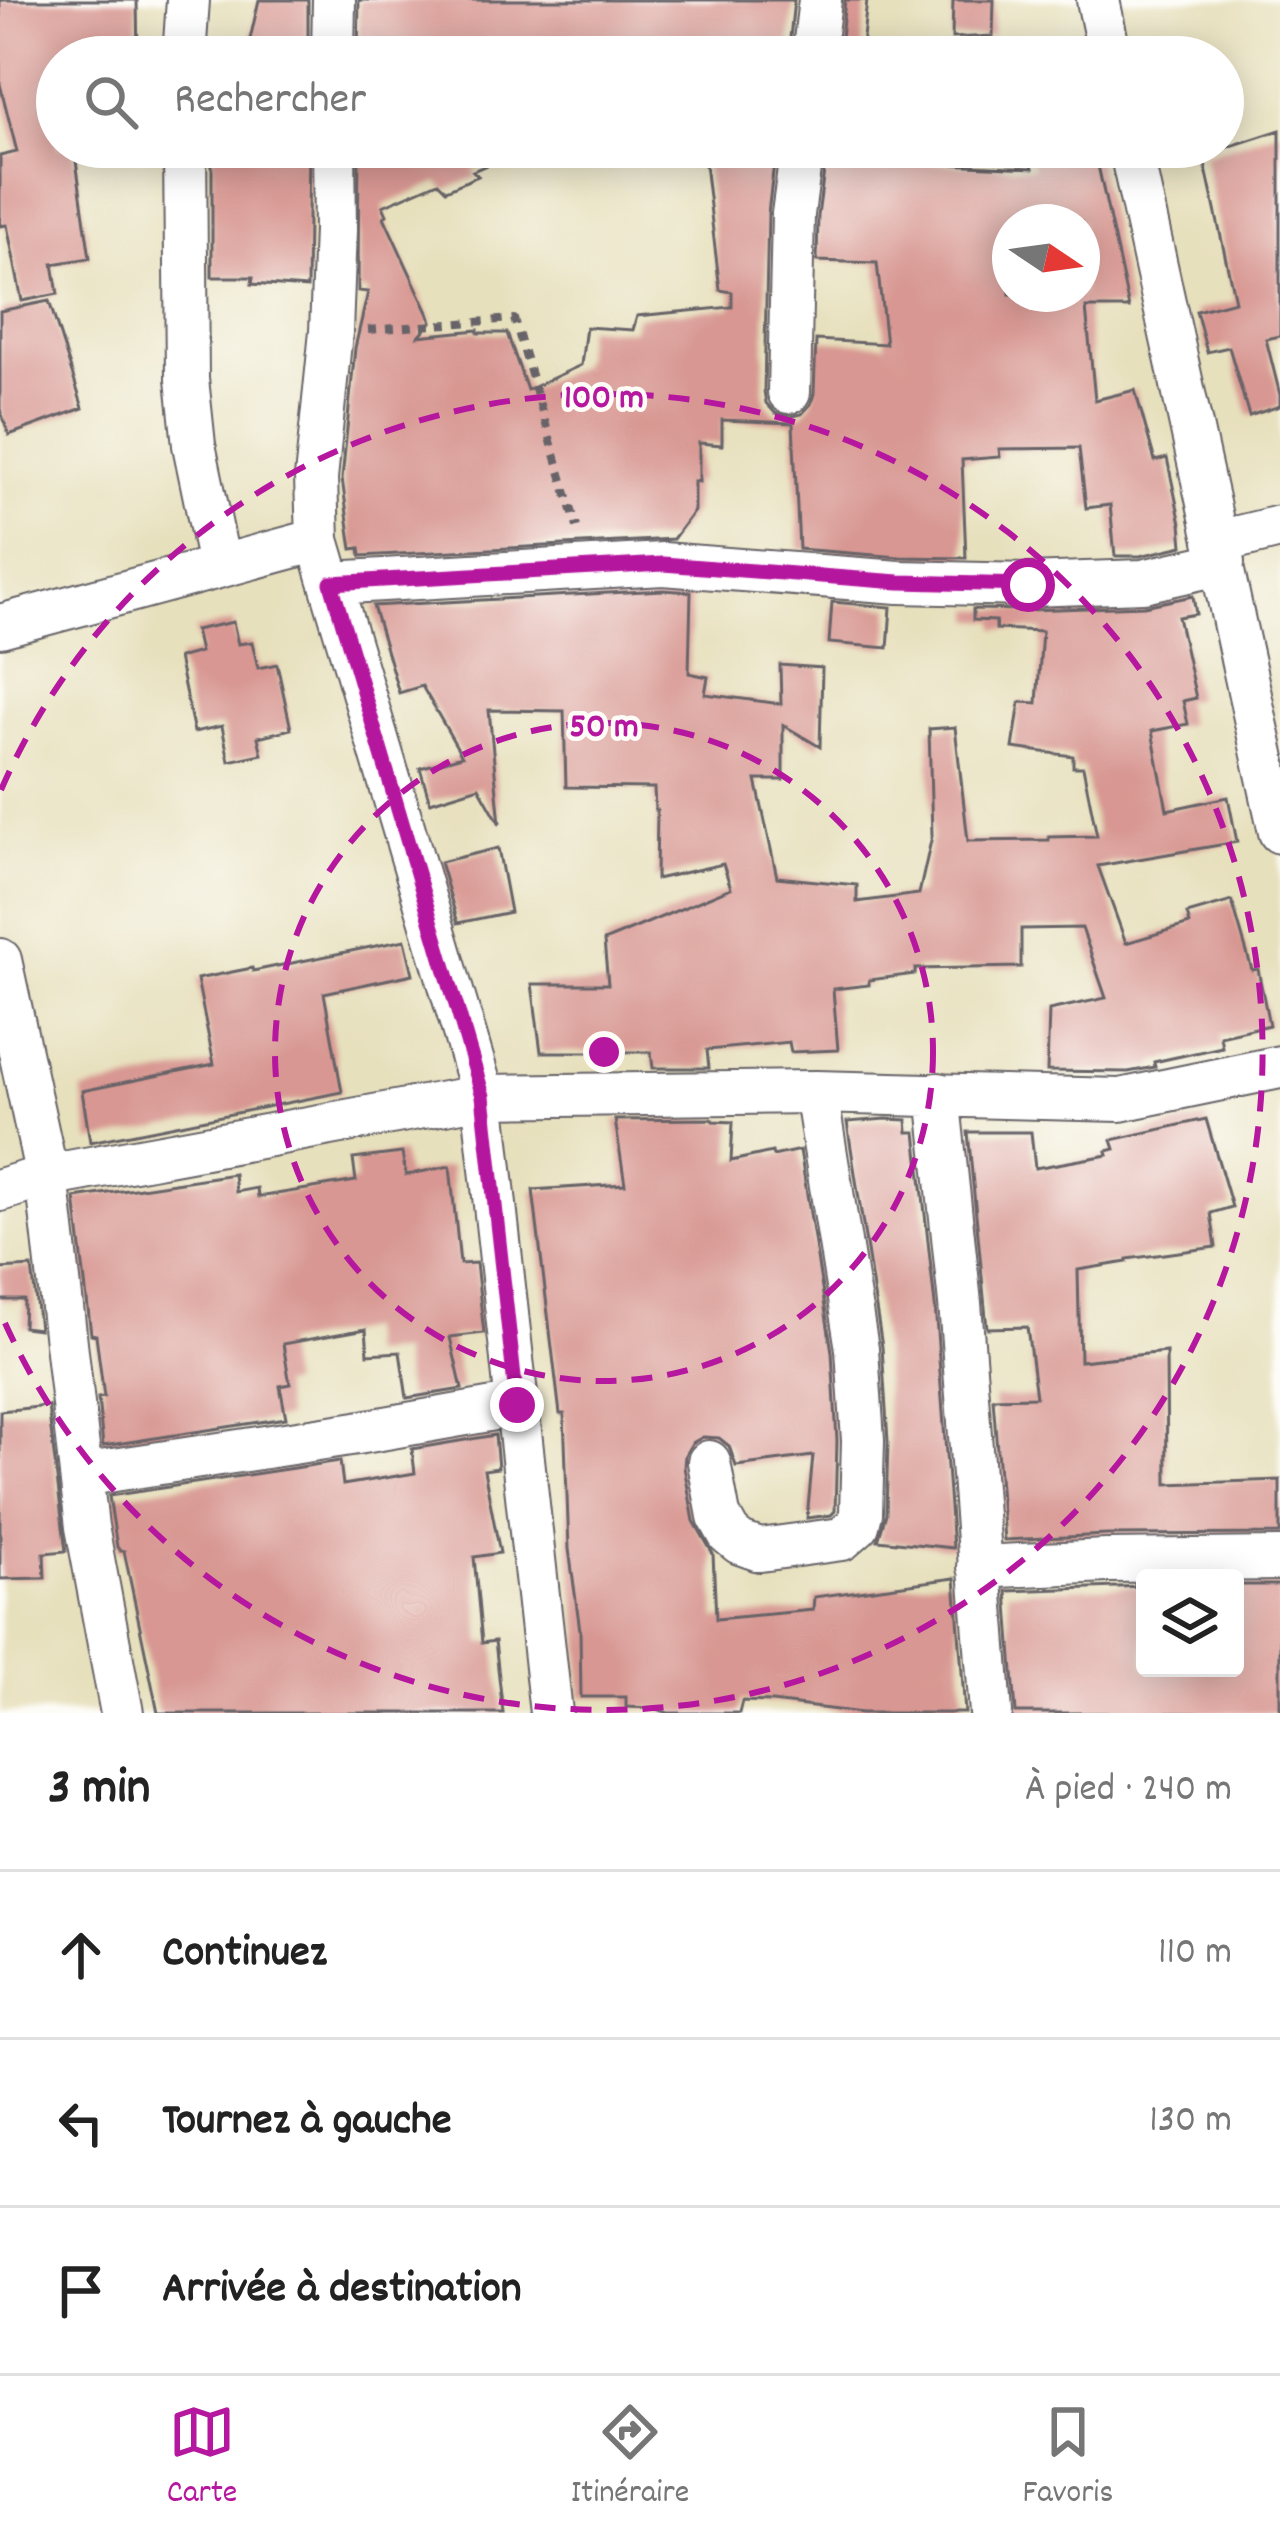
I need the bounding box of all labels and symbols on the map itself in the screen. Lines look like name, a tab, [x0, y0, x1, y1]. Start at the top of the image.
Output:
north arrow	[992, 204, 1100, 312]
text: 100 m	[564, 374, 644, 426]
route start	[1001, 558, 1055, 612]
text: 50 m	[569, 703, 639, 755]
centre of rings	[583, 1031, 625, 1073]
route end	[490, 1378, 544, 1432]

